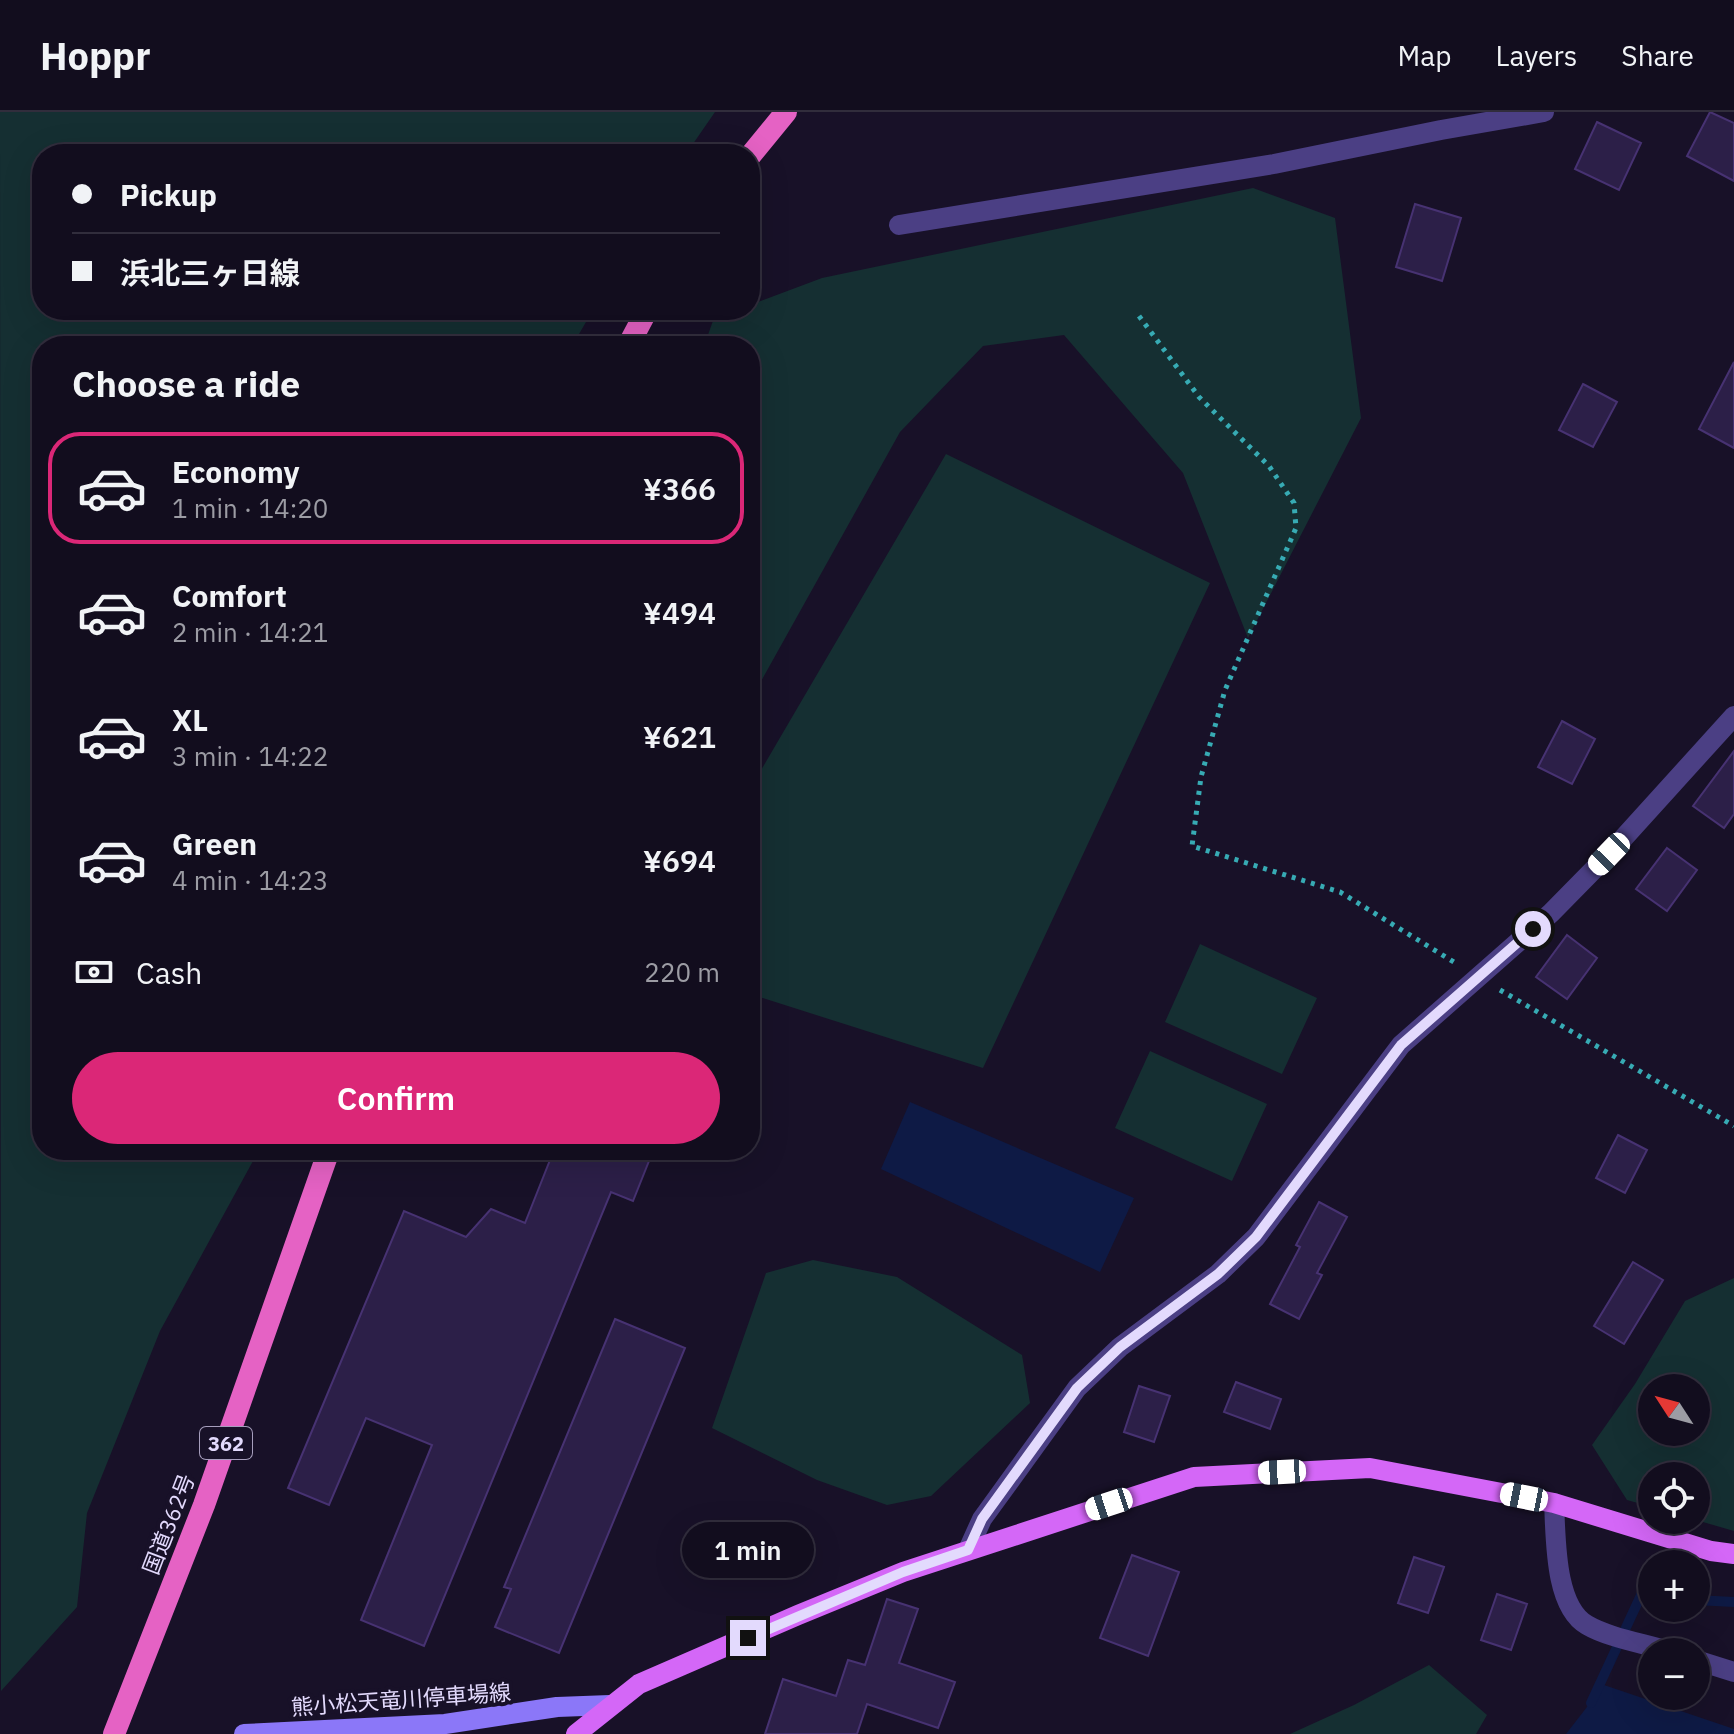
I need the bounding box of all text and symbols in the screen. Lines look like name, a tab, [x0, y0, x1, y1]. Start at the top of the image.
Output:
text: Hoppr	[40, 31, 151, 80]
text: Map	[1397, 37, 1451, 74]
text: Layers	[1495, 37, 1577, 74]
text: Share	[1621, 37, 1694, 74]
text: Pickup	[120, 175, 217, 214]
text: 浜北三ヶ日線	[120, 253, 300, 292]
text: Choose a ride	[72, 360, 300, 407]
icon: car	[76, 452, 148, 524]
text: Economy	[172, 452, 300, 491]
text: ¥366	[643, 469, 716, 508]
text: 1 min · 14:20	[172, 491, 328, 525]
icon: car	[76, 576, 148, 648]
text: Comfort	[172, 576, 287, 615]
text: ¥494	[643, 593, 716, 632]
text: 2 min · 14:21	[172, 615, 328, 649]
icon: car	[76, 700, 148, 772]
text: XL	[172, 700, 208, 739]
text: ¥621	[643, 717, 716, 756]
text: 3 min · 14:22	[172, 739, 328, 773]
icon: car	[76, 824, 148, 896]
text: Green	[172, 824, 257, 863]
car	[1584, 828, 1634, 880]
text: ¥694	[643, 841, 716, 880]
text: 4 min · 14:23	[172, 863, 328, 897]
route start	[1515, 911, 1551, 947]
icon: cash	[72, 950, 116, 994]
text: Cash	[136, 953, 202, 992]
text: 220 m	[644, 955, 720, 989]
button: Confirm	[72, 1052, 720, 1144]
north arrow	[1638, 1374, 1710, 1446]
map controls	[1638, 1374, 1710, 1710]
road number: 362	[200, 1427, 252, 1459]
car	[1257, 1459, 1307, 1485]
button: locate	[1638, 1462, 1710, 1534]
street label: 国道362号	[136, 1470, 200, 1578]
car	[1498, 1481, 1550, 1513]
car	[1082, 1485, 1136, 1523]
callout: 1 min	[682, 1522, 814, 1578]
text: 1 min	[714, 1533, 782, 1567]
button: +	[1638, 1550, 1710, 1622]
route end	[730, 1620, 766, 1656]
button: −	[1638, 1638, 1710, 1710]
street label: 熊小松天竜川停車場線	[290, 1677, 512, 1721]

